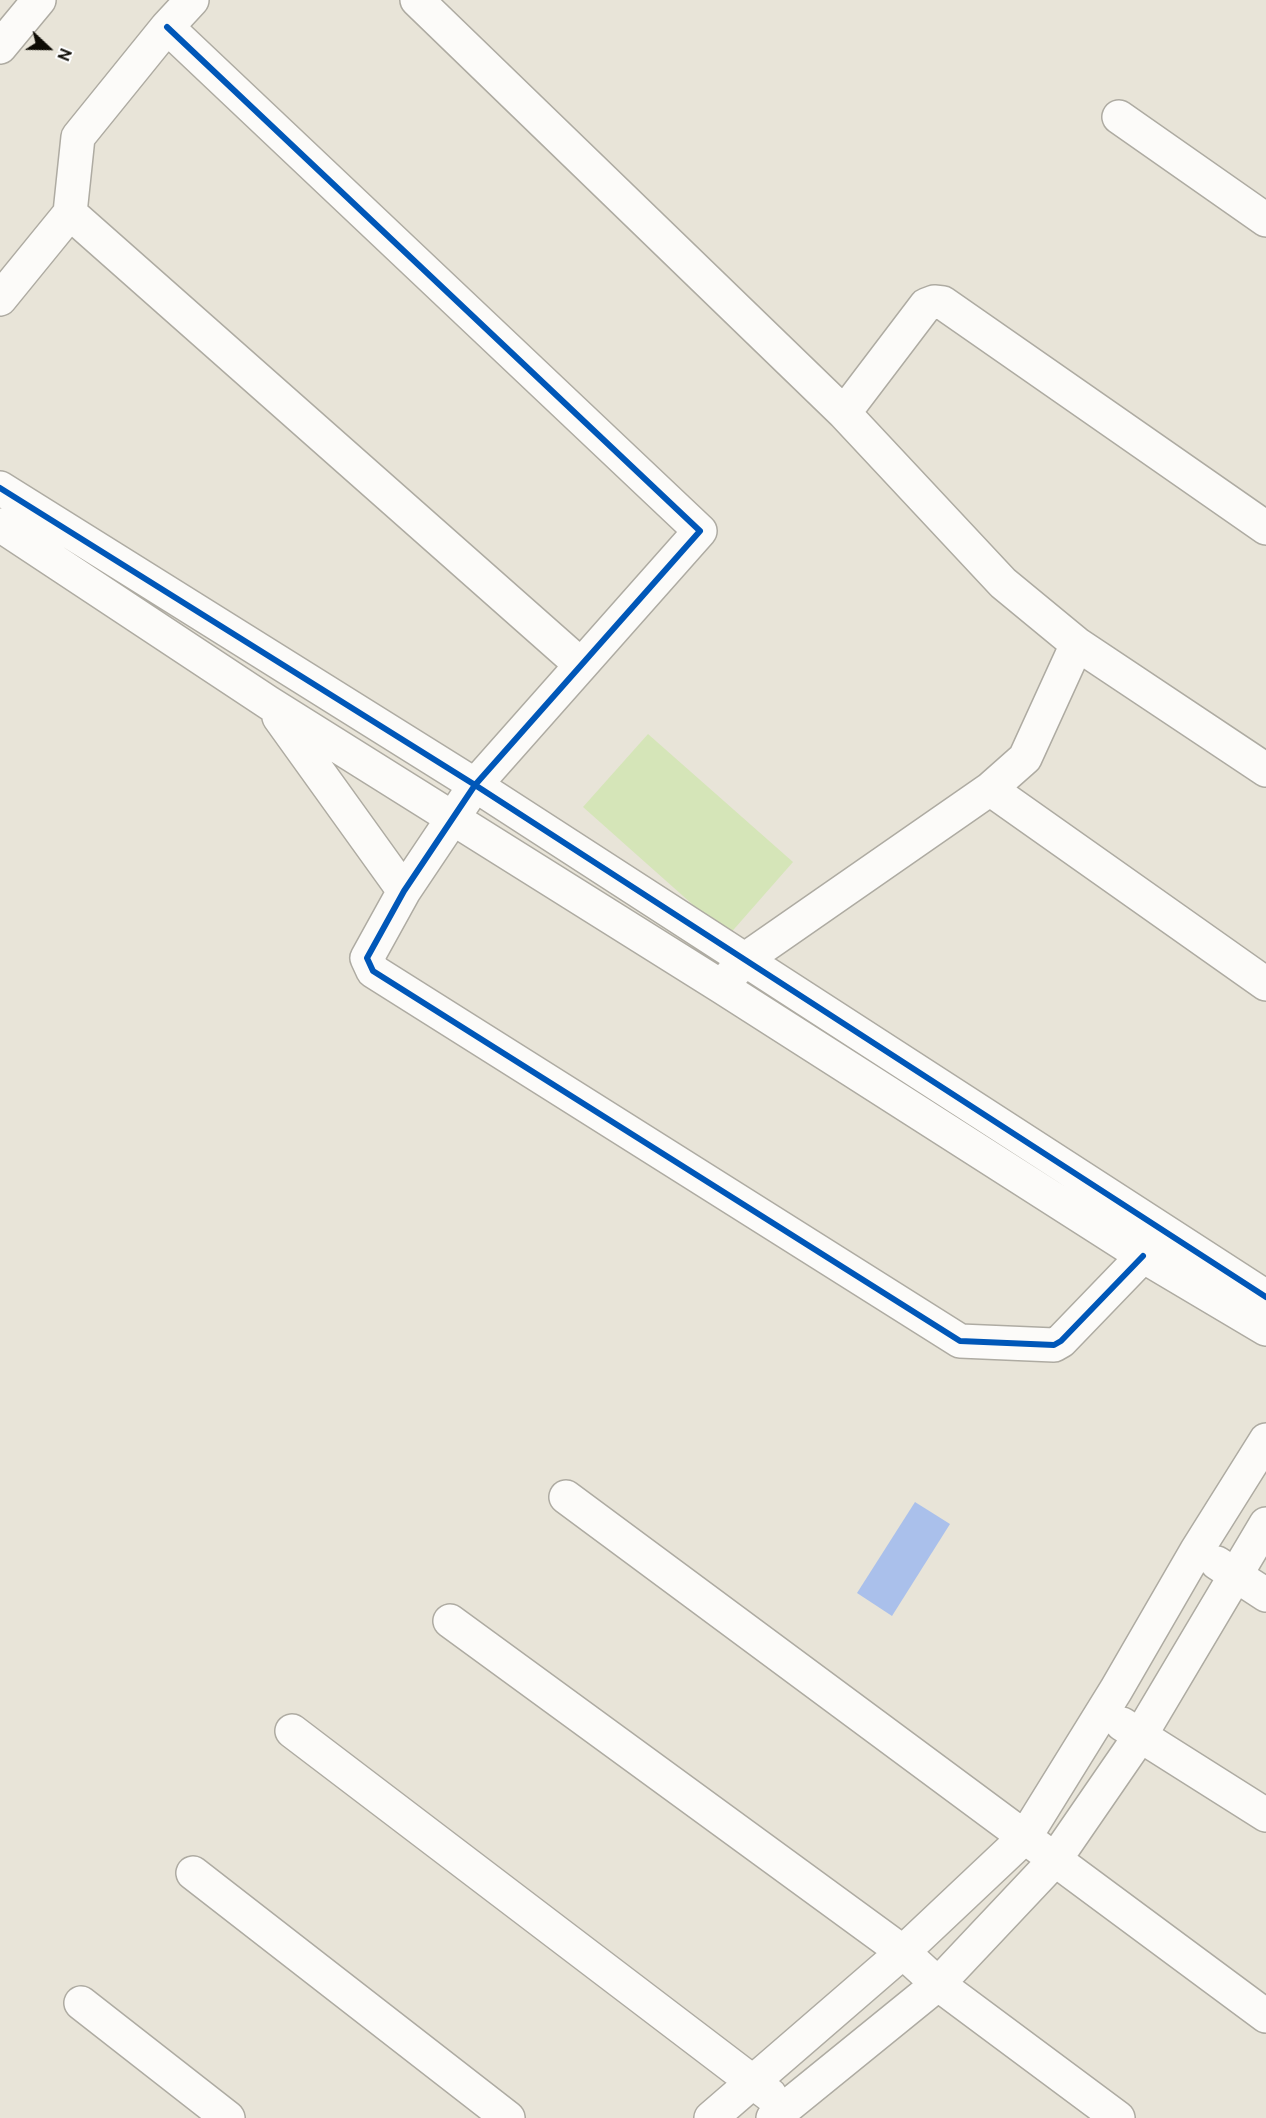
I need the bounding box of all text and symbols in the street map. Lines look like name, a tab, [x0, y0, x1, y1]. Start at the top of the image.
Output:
north arrow	[18, 18, 78, 78]
text: N	[54, 46, 75, 64]

